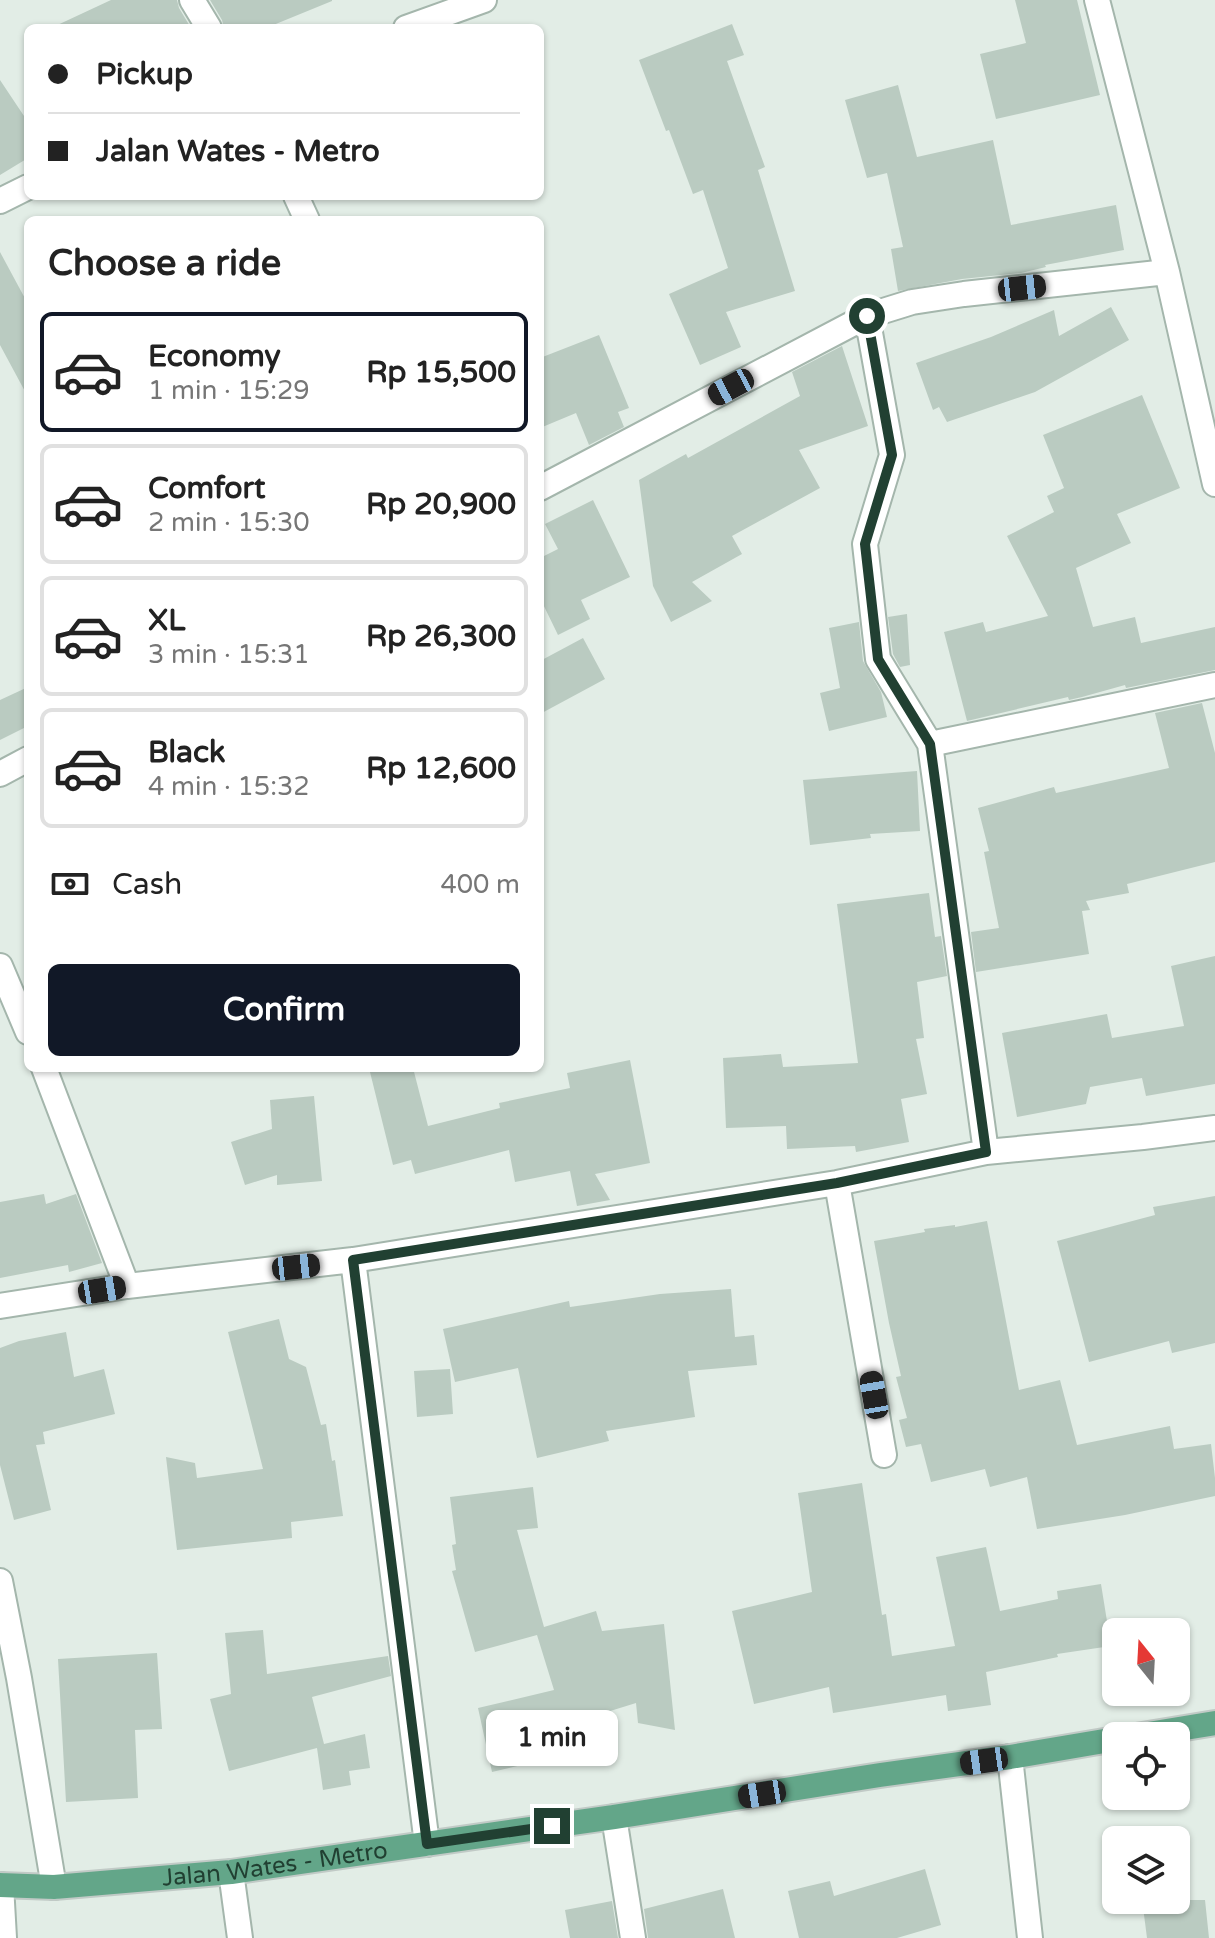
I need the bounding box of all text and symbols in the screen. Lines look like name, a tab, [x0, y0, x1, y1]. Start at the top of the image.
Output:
text: Pickup	[96, 56, 193, 93]
text: Jalan Wates - Metro	[96, 133, 380, 170]
text: Choose a ride	[48, 242, 281, 285]
car	[997, 274, 1047, 302]
route start	[849, 298, 885, 334]
icon: car	[52, 336, 124, 408]
text: Economy	[148, 338, 281, 375]
text: Rp 15,500	[366, 354, 516, 391]
car	[704, 365, 758, 409]
text: 1 min · 15:29	[148, 375, 310, 406]
icon: car	[52, 468, 124, 540]
text: Comfort	[148, 470, 266, 507]
text: Rp 20,900	[366, 486, 516, 523]
text: 2 min · 15:30	[148, 507, 310, 538]
icon: car	[52, 600, 124, 672]
text: XL	[148, 602, 185, 639]
text: Rp 26,300	[366, 618, 516, 655]
text: 3 min · 15:31	[148, 639, 310, 670]
icon: car	[52, 732, 124, 804]
text: Black	[148, 734, 225, 771]
text: Rp 12,600	[366, 750, 516, 787]
text: 4 min · 15:32	[148, 771, 310, 802]
icon: cash	[48, 862, 92, 906]
text: Cash	[112, 866, 182, 903]
text: 400 m	[440, 869, 520, 900]
button: Confirm	[48, 964, 520, 1056]
car	[271, 1253, 321, 1281]
car	[76, 1274, 128, 1306]
car	[858, 1369, 890, 1421]
north arrow	[1102, 1618, 1190, 1706]
map controls	[1102, 1618, 1190, 1914]
callout: 1 min	[486, 1710, 618, 1766]
text: 1 min	[517, 1722, 587, 1753]
button: locate	[1102, 1722, 1190, 1810]
car	[959, 1746, 1009, 1776]
car	[736, 1778, 788, 1810]
route end	[534, 1808, 570, 1844]
button: layers	[1102, 1826, 1190, 1914]
street label: Jalan Wates - Metro	[161, 1835, 389, 1892]

